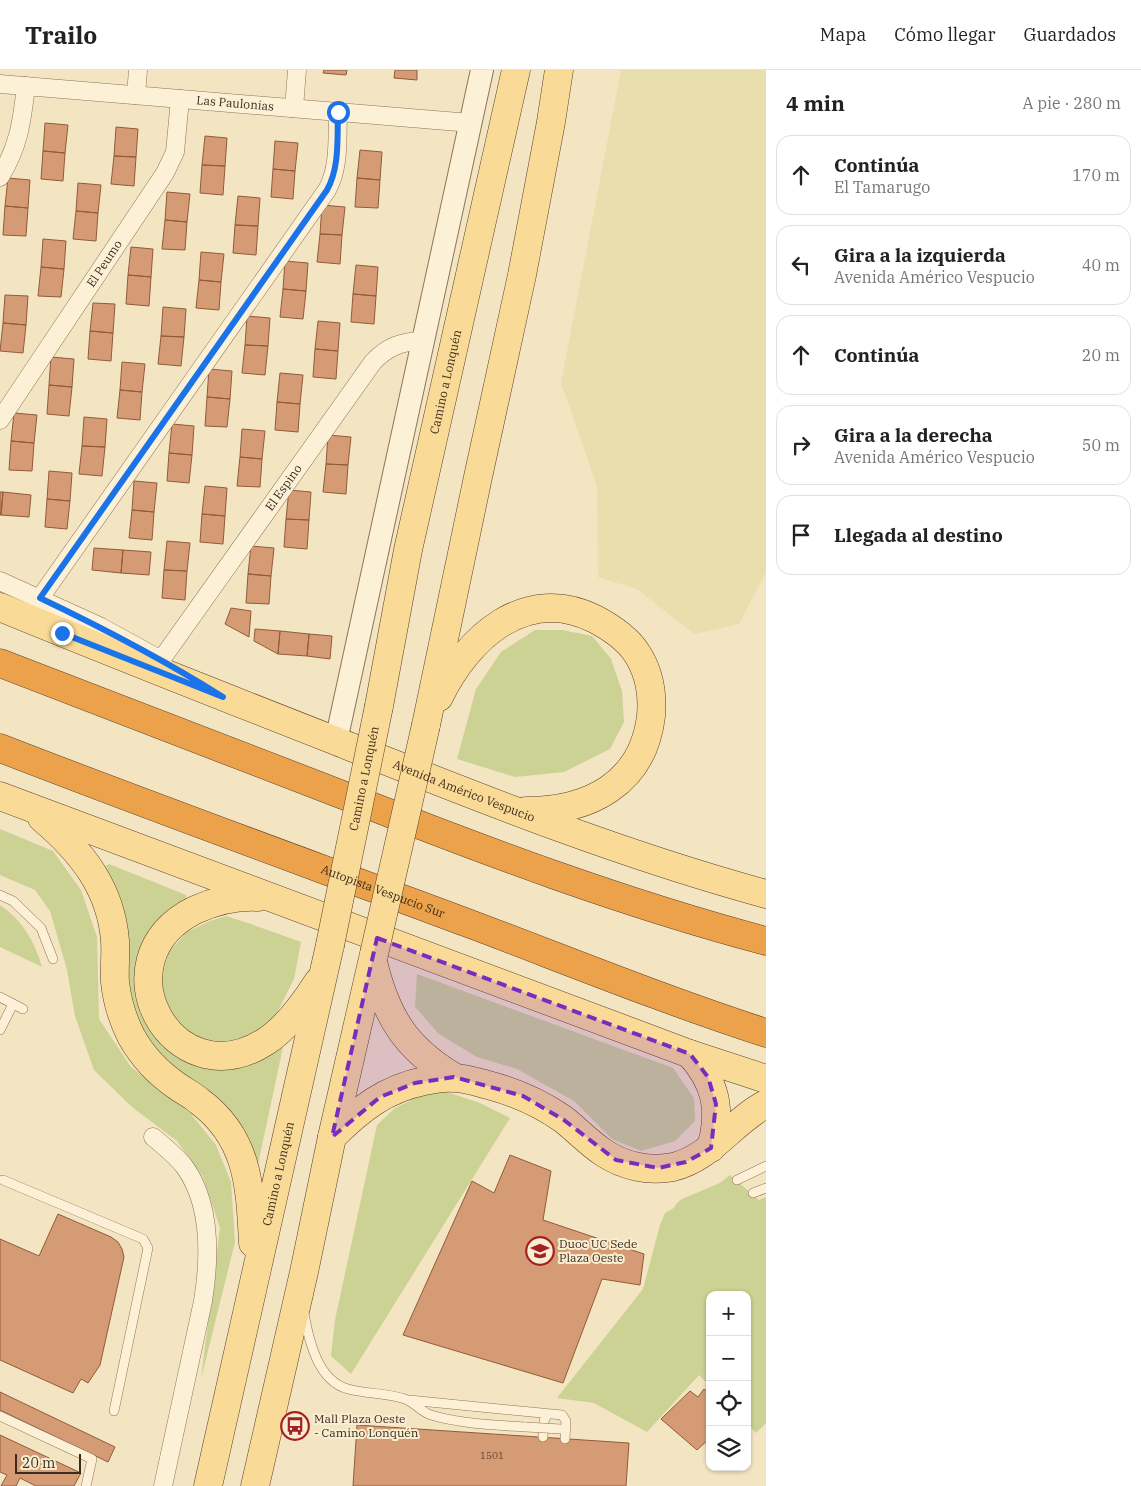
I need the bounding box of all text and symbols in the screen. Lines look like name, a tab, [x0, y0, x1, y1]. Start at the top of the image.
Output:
text: Trailo	[25, 19, 97, 51]
text: Mapa	[820, 23, 866, 46]
text: Cómo llegar	[894, 23, 995, 46]
text: Guardados	[1023, 23, 1116, 46]
text: 4 min	[786, 89, 845, 117]
street label: Las Paulonias	[196, 92, 275, 114]
text: A pie · 280 m	[1023, 93, 1121, 113]
route start	[327, 101, 350, 124]
text: Continúa	[834, 153, 919, 177]
icon: ahead	[787, 161, 815, 189]
text: 170 m	[1072, 165, 1120, 185]
text: El Tamarugo	[834, 177, 930, 197]
street label: El Peumo	[83, 237, 125, 290]
text: Gira a la izquierda	[834, 243, 1006, 267]
icon: left	[787, 251, 815, 279]
text: 40 m	[1082, 255, 1120, 275]
text: Avenida Américo Vespucio	[834, 267, 1035, 287]
street label: Camino a Lonquén	[426, 328, 464, 435]
icon: ahead	[787, 341, 815, 369]
text: Continúa	[834, 343, 919, 367]
text: 20 m	[1082, 345, 1120, 365]
text: Gira a la derecha	[834, 423, 993, 447]
icon: right	[787, 431, 815, 459]
text: 50 m	[1082, 435, 1120, 455]
text: Avenida Américo Vespucio	[834, 447, 1035, 467]
street label: El Espino	[262, 461, 305, 513]
icon: arrive	[787, 521, 815, 549]
text: Llegada al destino	[834, 523, 1003, 547]
route end	[51, 622, 74, 645]
street label: Camino a Lonquén	[346, 724, 382, 832]
street label: Avenida Américo Vespucio	[391, 756, 537, 825]
street label: Autopista Vespucio Sur	[319, 861, 448, 921]
street label: Camino a Lonquén	[259, 1120, 297, 1227]
school or university icon: Duoc UC Sede Plaza Oeste	[525, 1236, 555, 1266]
place label: Duoc UC Sede Plaza Oeste	[559, 1236, 638, 1265]
map controls	[706, 1291, 751, 1471]
button: +	[706, 1291, 751, 1336]
button: −	[706, 1336, 751, 1381]
button: locate	[706, 1381, 751, 1426]
bus stop icon: Mall Plaza Oeste - Camino Lonquén	[280, 1411, 310, 1441]
place label: Mall Plaza Oeste - Camino Lonquén	[314, 1411, 419, 1440]
button: layers	[706, 1426, 751, 1471]
house number: 1501	[480, 1449, 504, 1462]
scale bar	[15, 1451, 81, 1474]
text: 20 m	[22, 1454, 55, 1472]

